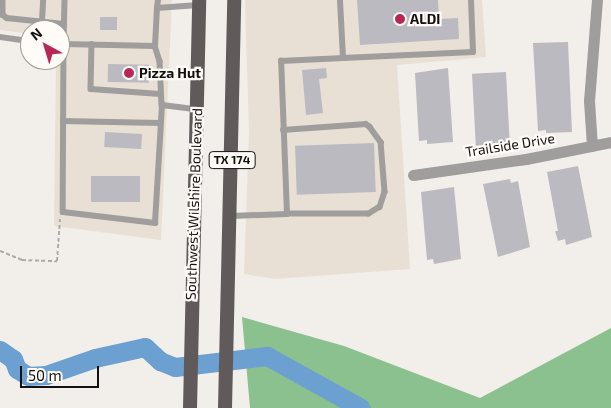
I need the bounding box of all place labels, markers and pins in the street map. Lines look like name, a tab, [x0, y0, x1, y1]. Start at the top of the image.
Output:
place label: ALDI	[410, 11, 440, 27]
marker: ALDI	[394, 13, 406, 25]
place label: Pizza Hut	[139, 65, 201, 81]
marker: Pizza Hut	[123, 67, 135, 79]

